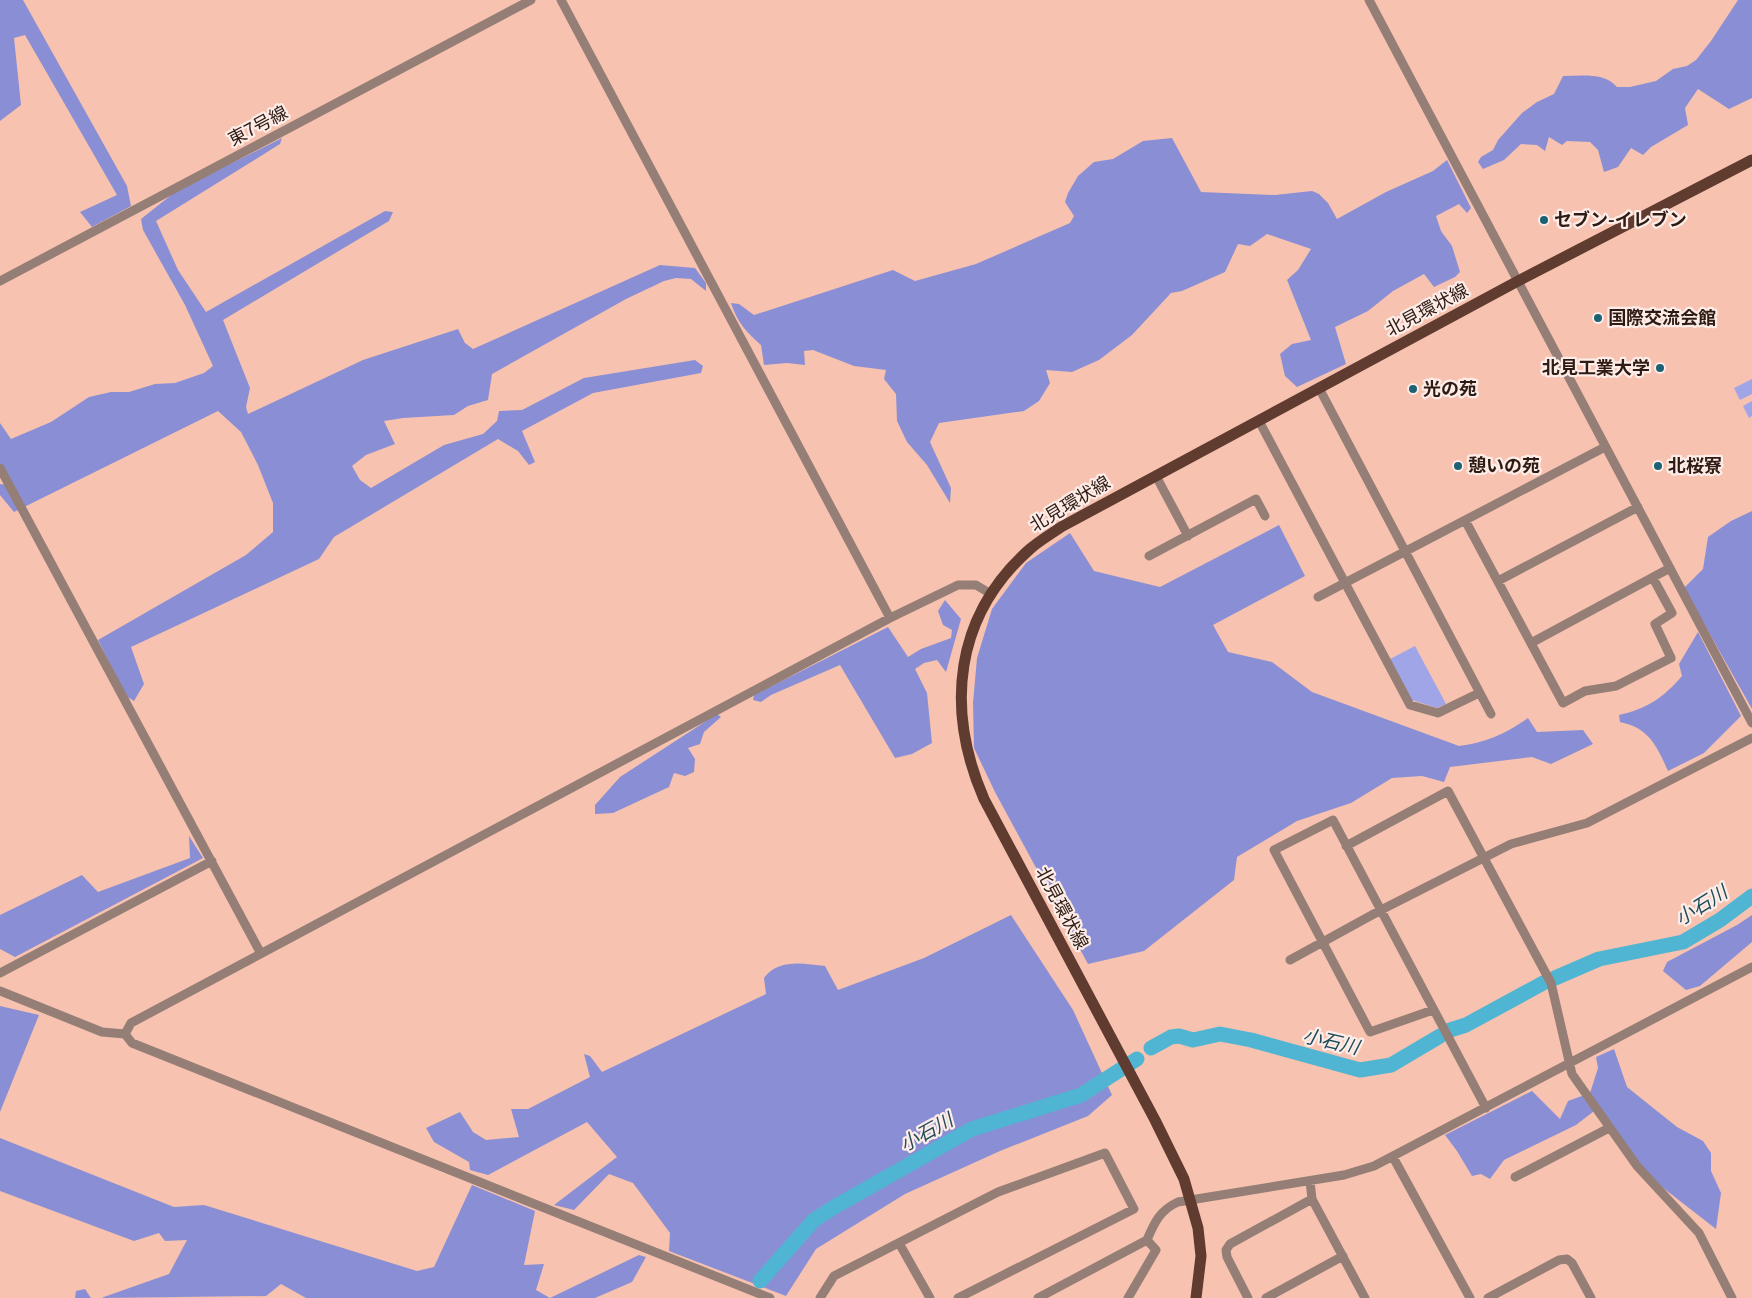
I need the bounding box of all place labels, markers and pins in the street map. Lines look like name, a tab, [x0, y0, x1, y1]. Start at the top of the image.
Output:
place label: セブン-イレブン	[1554, 205, 1687, 231]
marker: セブン-イレブン	[1538, 214, 1550, 226]
place label: 国際交流会館	[1608, 303, 1716, 329]
marker: 国際交流会館	[1592, 312, 1604, 324]
place label: 北見工業大学	[1542, 353, 1650, 379]
marker: 北見工業大学	[1654, 362, 1666, 374]
place label: 光の苑	[1423, 374, 1477, 400]
marker: 光の苑	[1407, 383, 1419, 395]
place label: 憩いの苑	[1468, 451, 1540, 477]
place label: 北桜寮	[1668, 451, 1722, 477]
marker: 憩いの苑	[1452, 460, 1464, 472]
marker: 北桜寮	[1652, 460, 1664, 472]

